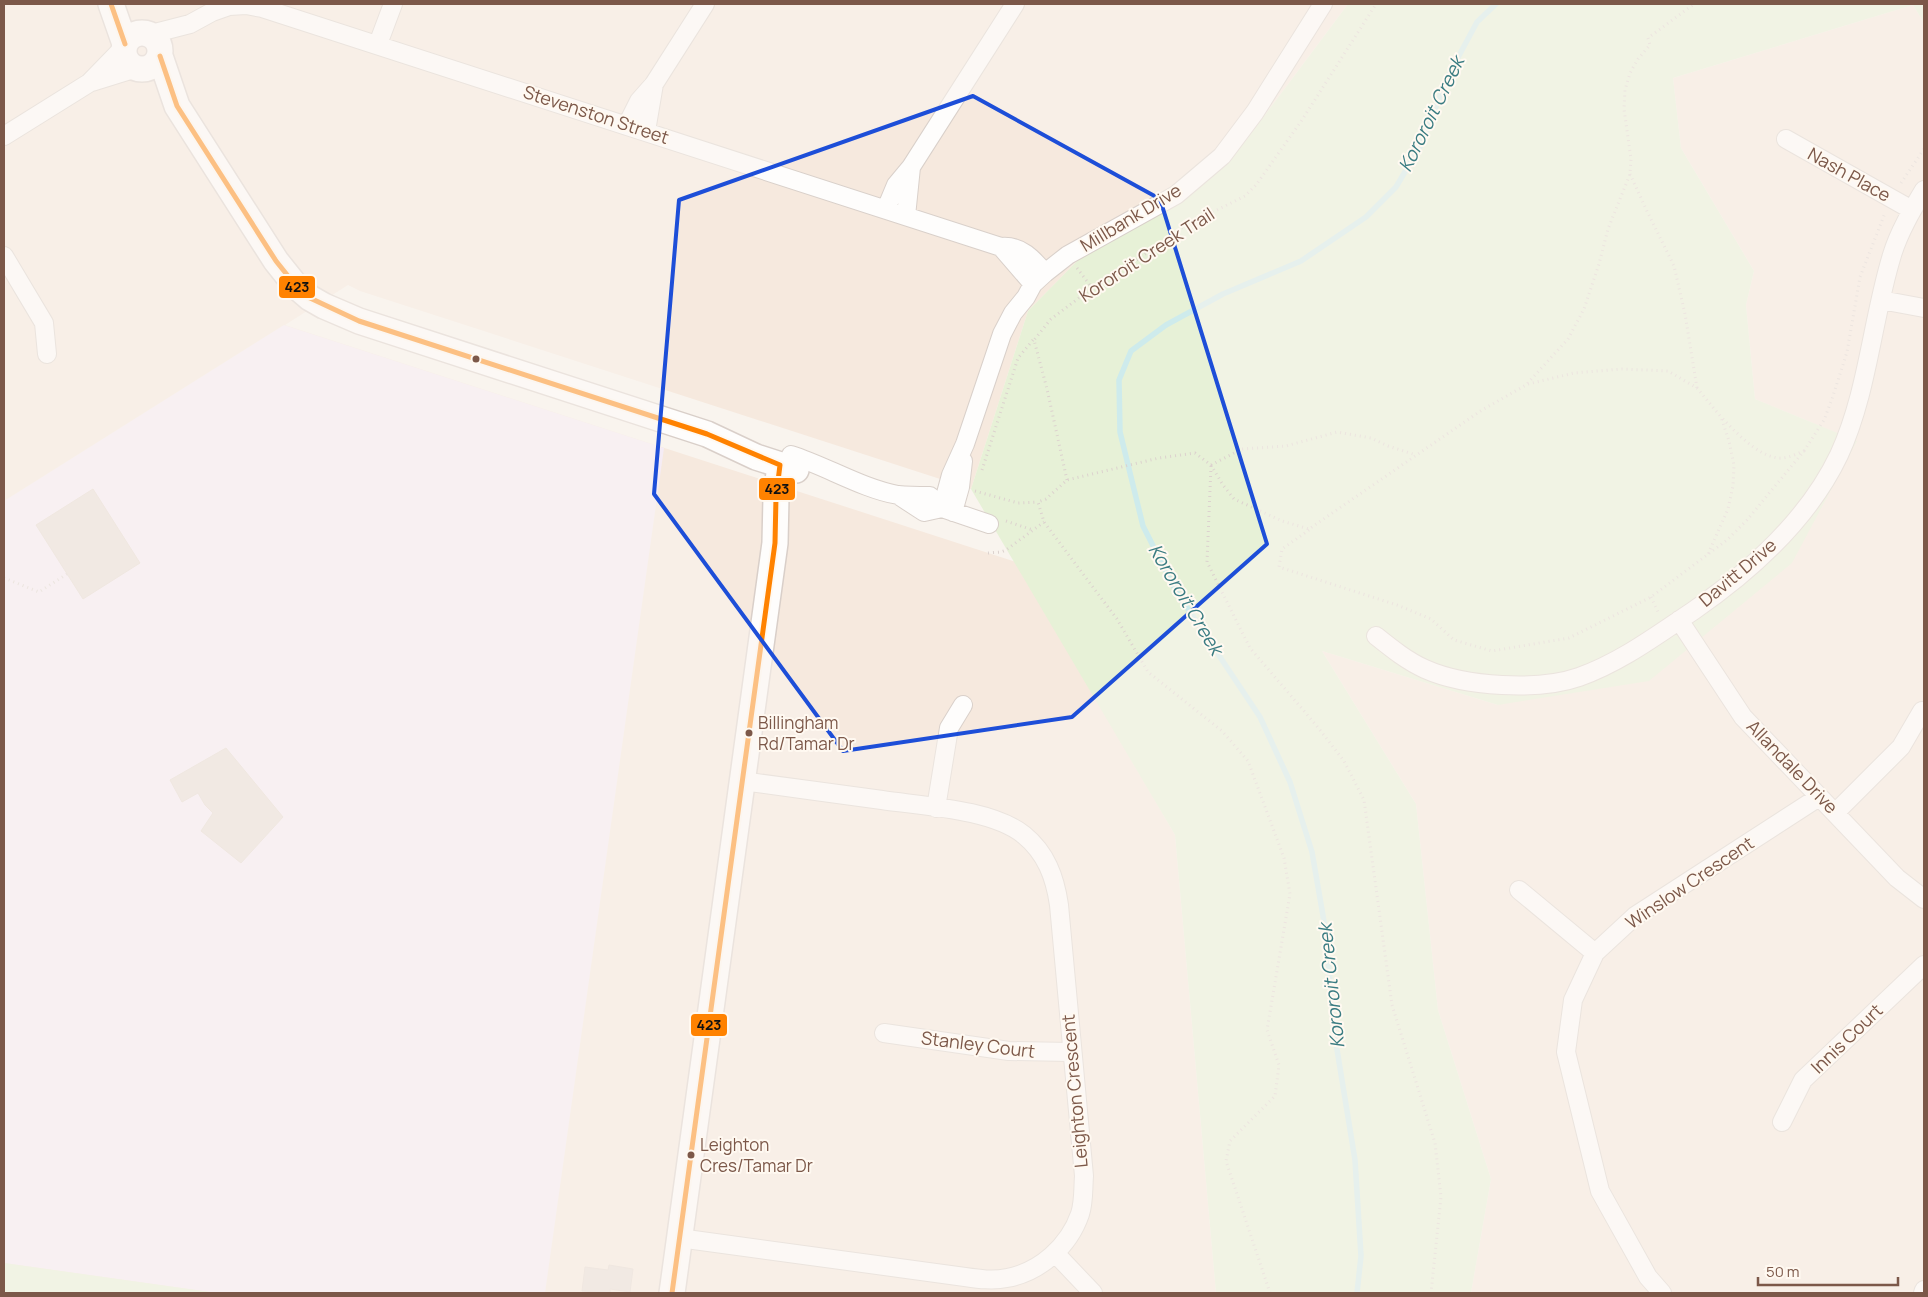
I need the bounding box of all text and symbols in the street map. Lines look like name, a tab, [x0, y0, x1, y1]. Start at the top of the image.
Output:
water label: Kororoit Creek	[1392, 50, 1471, 176]
street label: Stevenston Street	[520, 79, 672, 149]
street label: Nash Place	[1804, 141, 1895, 207]
street label: Millbank Drive	[1076, 178, 1185, 257]
street label: Kororoit Creek Trail	[1074, 201, 1219, 307]
line badge: 423	[278, 275, 316, 299]
text: 423	[285, 277, 310, 296]
unlabelled marker	[471, 354, 481, 364]
line badge: 423	[758, 477, 796, 501]
text: 423	[765, 479, 790, 498]
street label: Davitt Drive	[1694, 533, 1781, 612]
water label: Kororoit Creek	[1143, 539, 1231, 662]
place label: Billingham Rd/Tamar Dr	[758, 711, 855, 755]
street label: Allandale Drive	[1742, 714, 1844, 818]
marker: Billingham Rd/Tamar Dr	[744, 728, 754, 738]
street label: Winslow Crescent	[1621, 830, 1758, 934]
water label: Kororoit Creek	[1311, 920, 1350, 1050]
street label: Innis Court	[1805, 998, 1887, 1078]
line badge: 423	[690, 1013, 728, 1037]
street label: Leighton Crescent	[1055, 1013, 1093, 1169]
text: 423	[697, 1015, 722, 1034]
street label: Stanley Court	[920, 1025, 1036, 1063]
place label: Leighton Cres/Tamar Dr	[700, 1133, 813, 1177]
marker: Leighton Cres/Tamar Dr	[686, 1150, 696, 1160]
scale bar	[1758, 1254, 1898, 1286]
text: 50 m	[1766, 1261, 1800, 1282]

